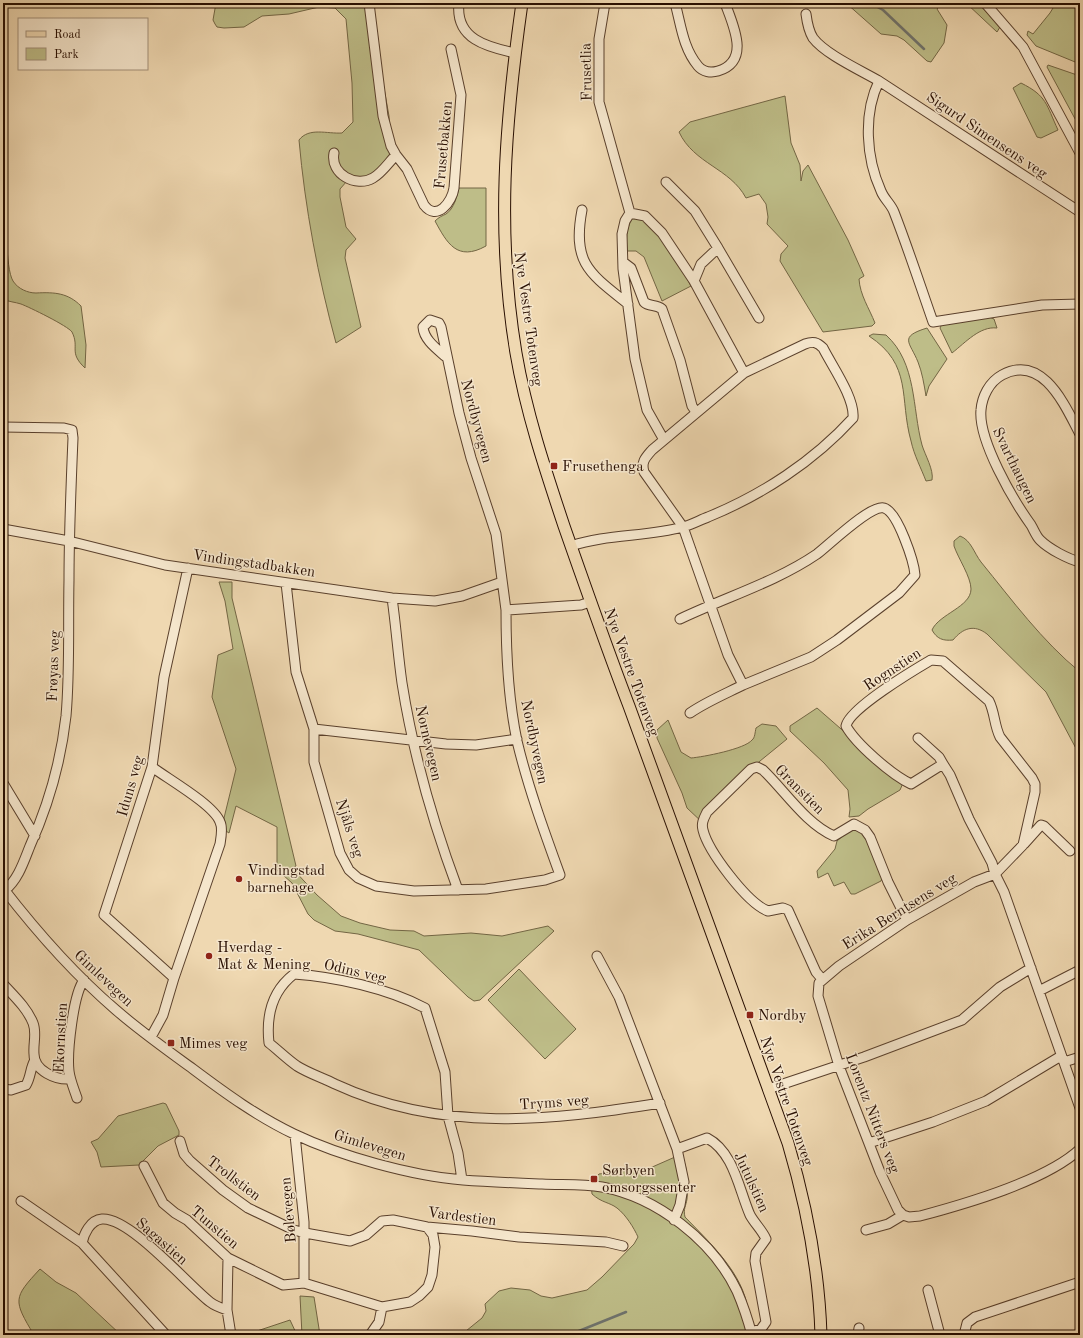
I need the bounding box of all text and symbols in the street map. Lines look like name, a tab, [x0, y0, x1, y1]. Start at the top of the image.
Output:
legend	[18, 18, 148, 70]
text: Road	[54, 29, 81, 41]
street label: Frusetlia	[579, 42, 596, 101]
text: Park	[54, 49, 79, 61]
street label: Sigurd Simensens veg	[923, 90, 1049, 182]
street label: Frusetbakken	[433, 100, 456, 190]
street label: Nye Vestre Totenveg	[511, 251, 544, 387]
street label: Nordbyvegen	[457, 378, 494, 465]
street label: Svarthaugen	[989, 425, 1038, 506]
place label: Frusethenga	[562, 460, 644, 475]
marker: Frusethenga	[549, 461, 559, 471]
street label: Vindingstadbakken	[191, 548, 316, 581]
street label: Nye Vestre Totenveg	[600, 606, 661, 739]
street label: Frøyas veg	[46, 630, 63, 702]
street label: Rognstien	[861, 646, 924, 694]
street label: Nordbyvegen	[517, 699, 550, 786]
street label: Nornevegen	[412, 704, 444, 783]
street label: Iduns veg	[116, 754, 147, 819]
street label: Granstien	[771, 762, 827, 818]
street label: Njåls veg	[332, 797, 365, 860]
place label: Vindingstad barnehage	[247, 864, 325, 896]
street label: Erika Berntsens veg	[840, 871, 959, 953]
marker: Vindingstad barnehage	[234, 874, 244, 884]
place label: Hverdag - Mat & Mening	[217, 941, 310, 973]
street label: Gimlevegen	[70, 948, 136, 1010]
marker: Hverdag - Mat & Mening	[204, 951, 214, 961]
street label: Odins veg	[322, 958, 387, 987]
street label: Ekornstien	[52, 1002, 71, 1074]
place label: Nordby	[758, 1009, 807, 1024]
marker: Nordby	[745, 1010, 755, 1020]
street label: Nye Vestre Totenveg	[756, 1035, 815, 1168]
place label: Mimes veg	[179, 1037, 247, 1052]
marker: Mimes veg	[166, 1038, 176, 1048]
street label: Lorentz Nitters veg	[842, 1052, 901, 1175]
street label: Tryms veg	[519, 1094, 589, 1113]
street label: Gimlevegen	[332, 1128, 408, 1165]
street label: Jutulstien	[730, 1150, 771, 1215]
street label: Trollstien	[203, 1154, 263, 1204]
place label: Sørbyen omsorgssenter	[602, 1164, 696, 1196]
marker: Sørbyen omsorgssenter	[589, 1174, 599, 1184]
street label: Bølevegen	[279, 1176, 300, 1243]
street label: Tunstien	[187, 1204, 241, 1252]
street label: Vardestien	[426, 1206, 497, 1229]
street label: Sagastien	[132, 1216, 190, 1268]

